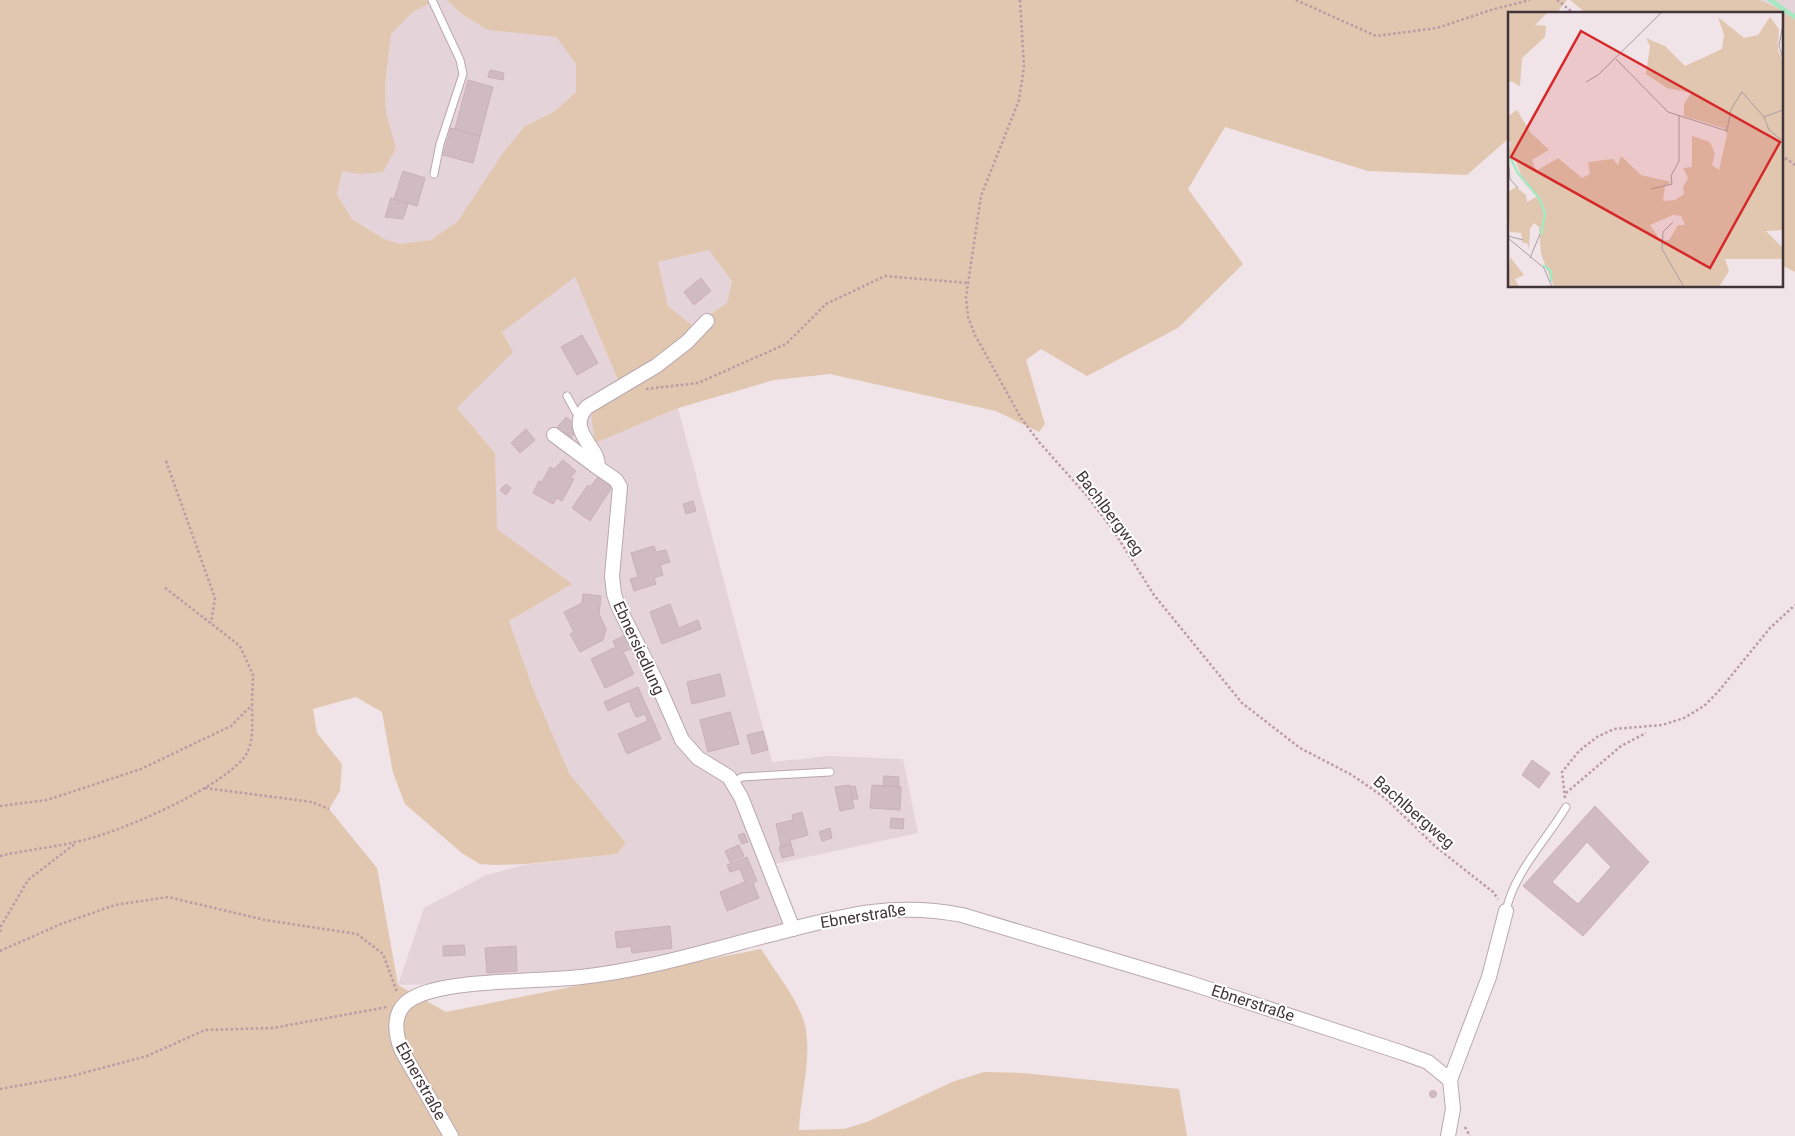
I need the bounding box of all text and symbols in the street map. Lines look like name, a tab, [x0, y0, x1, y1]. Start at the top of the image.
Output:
inset map	[1508, 12, 1782, 288]
street label: Bachlbergweg	[1072, 467, 1148, 559]
street label: Ebnersiedlung	[609, 598, 669, 698]
street label: Bachlbergweg	[1370, 772, 1458, 852]
street label: Ebnerstraße	[819, 900, 907, 932]
street label: Ebnerstraße	[1209, 981, 1297, 1025]
street label: Ebnerstraße	[392, 1039, 450, 1123]

